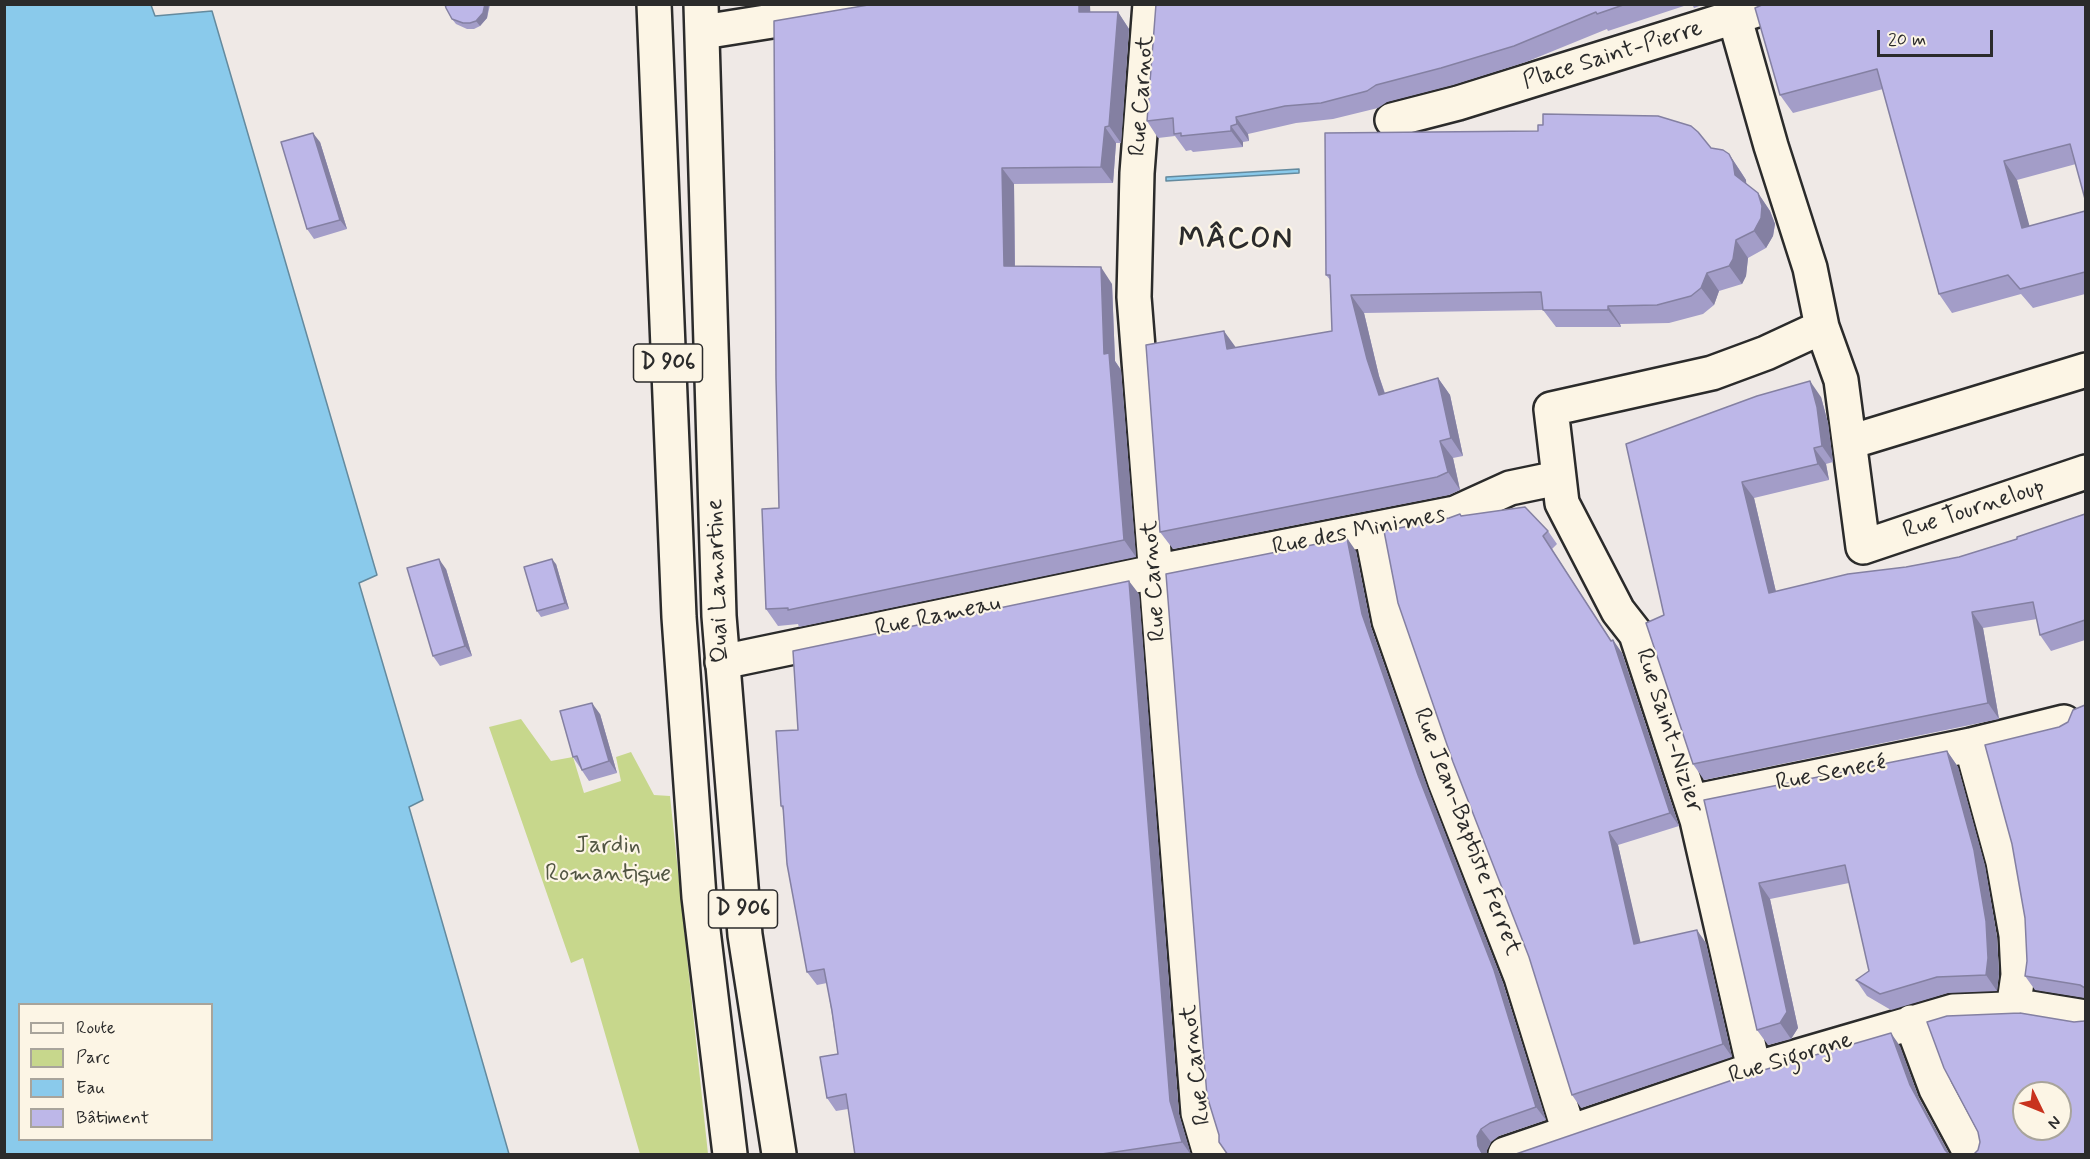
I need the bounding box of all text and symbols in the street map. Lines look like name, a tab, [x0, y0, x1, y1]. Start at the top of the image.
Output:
street label: Place Saint-Pierre	[1520, 15, 1706, 97]
scale bar	[1880, 18, 1996, 56]
text: 20 m	[1888, 28, 1926, 52]
street label: Rue Carnot	[1124, 35, 1162, 157]
district label: MÂCON	[1178, 223, 1294, 259]
road number: D 906	[634, 344, 702, 382]
street label: Rue Tourneloup	[1899, 474, 2049, 546]
street label: Quai Lamartine	[702, 498, 736, 664]
street label: Rue des Minimes	[1270, 501, 1448, 563]
street label: Rue Carnot	[1136, 520, 1174, 642]
street label: Rue Rameau	[873, 590, 1003, 644]
street label: Rue Saint-Nizier	[1628, 645, 1708, 817]
street label: Rue Jean-Baptiste Ferret	[1406, 704, 1526, 960]
street label: Rue Senecé	[1773, 749, 1889, 799]
park label: Jardin Romantique	[545, 833, 671, 889]
road number: D 906	[708, 890, 777, 928]
legend	[18, 1003, 213, 1141]
street label: Rue Carnot	[1175, 1003, 1219, 1127]
text: Route	[76, 1016, 115, 1040]
street label: Rue Sigorgne	[1726, 1027, 1856, 1091]
text: Parc	[76, 1046, 110, 1070]
text: Eau	[76, 1076, 105, 1100]
north arrow	[2012, 1081, 2072, 1141]
text: Bâtiment	[76, 1106, 149, 1130]
text: N	[2043, 1111, 2065, 1133]

